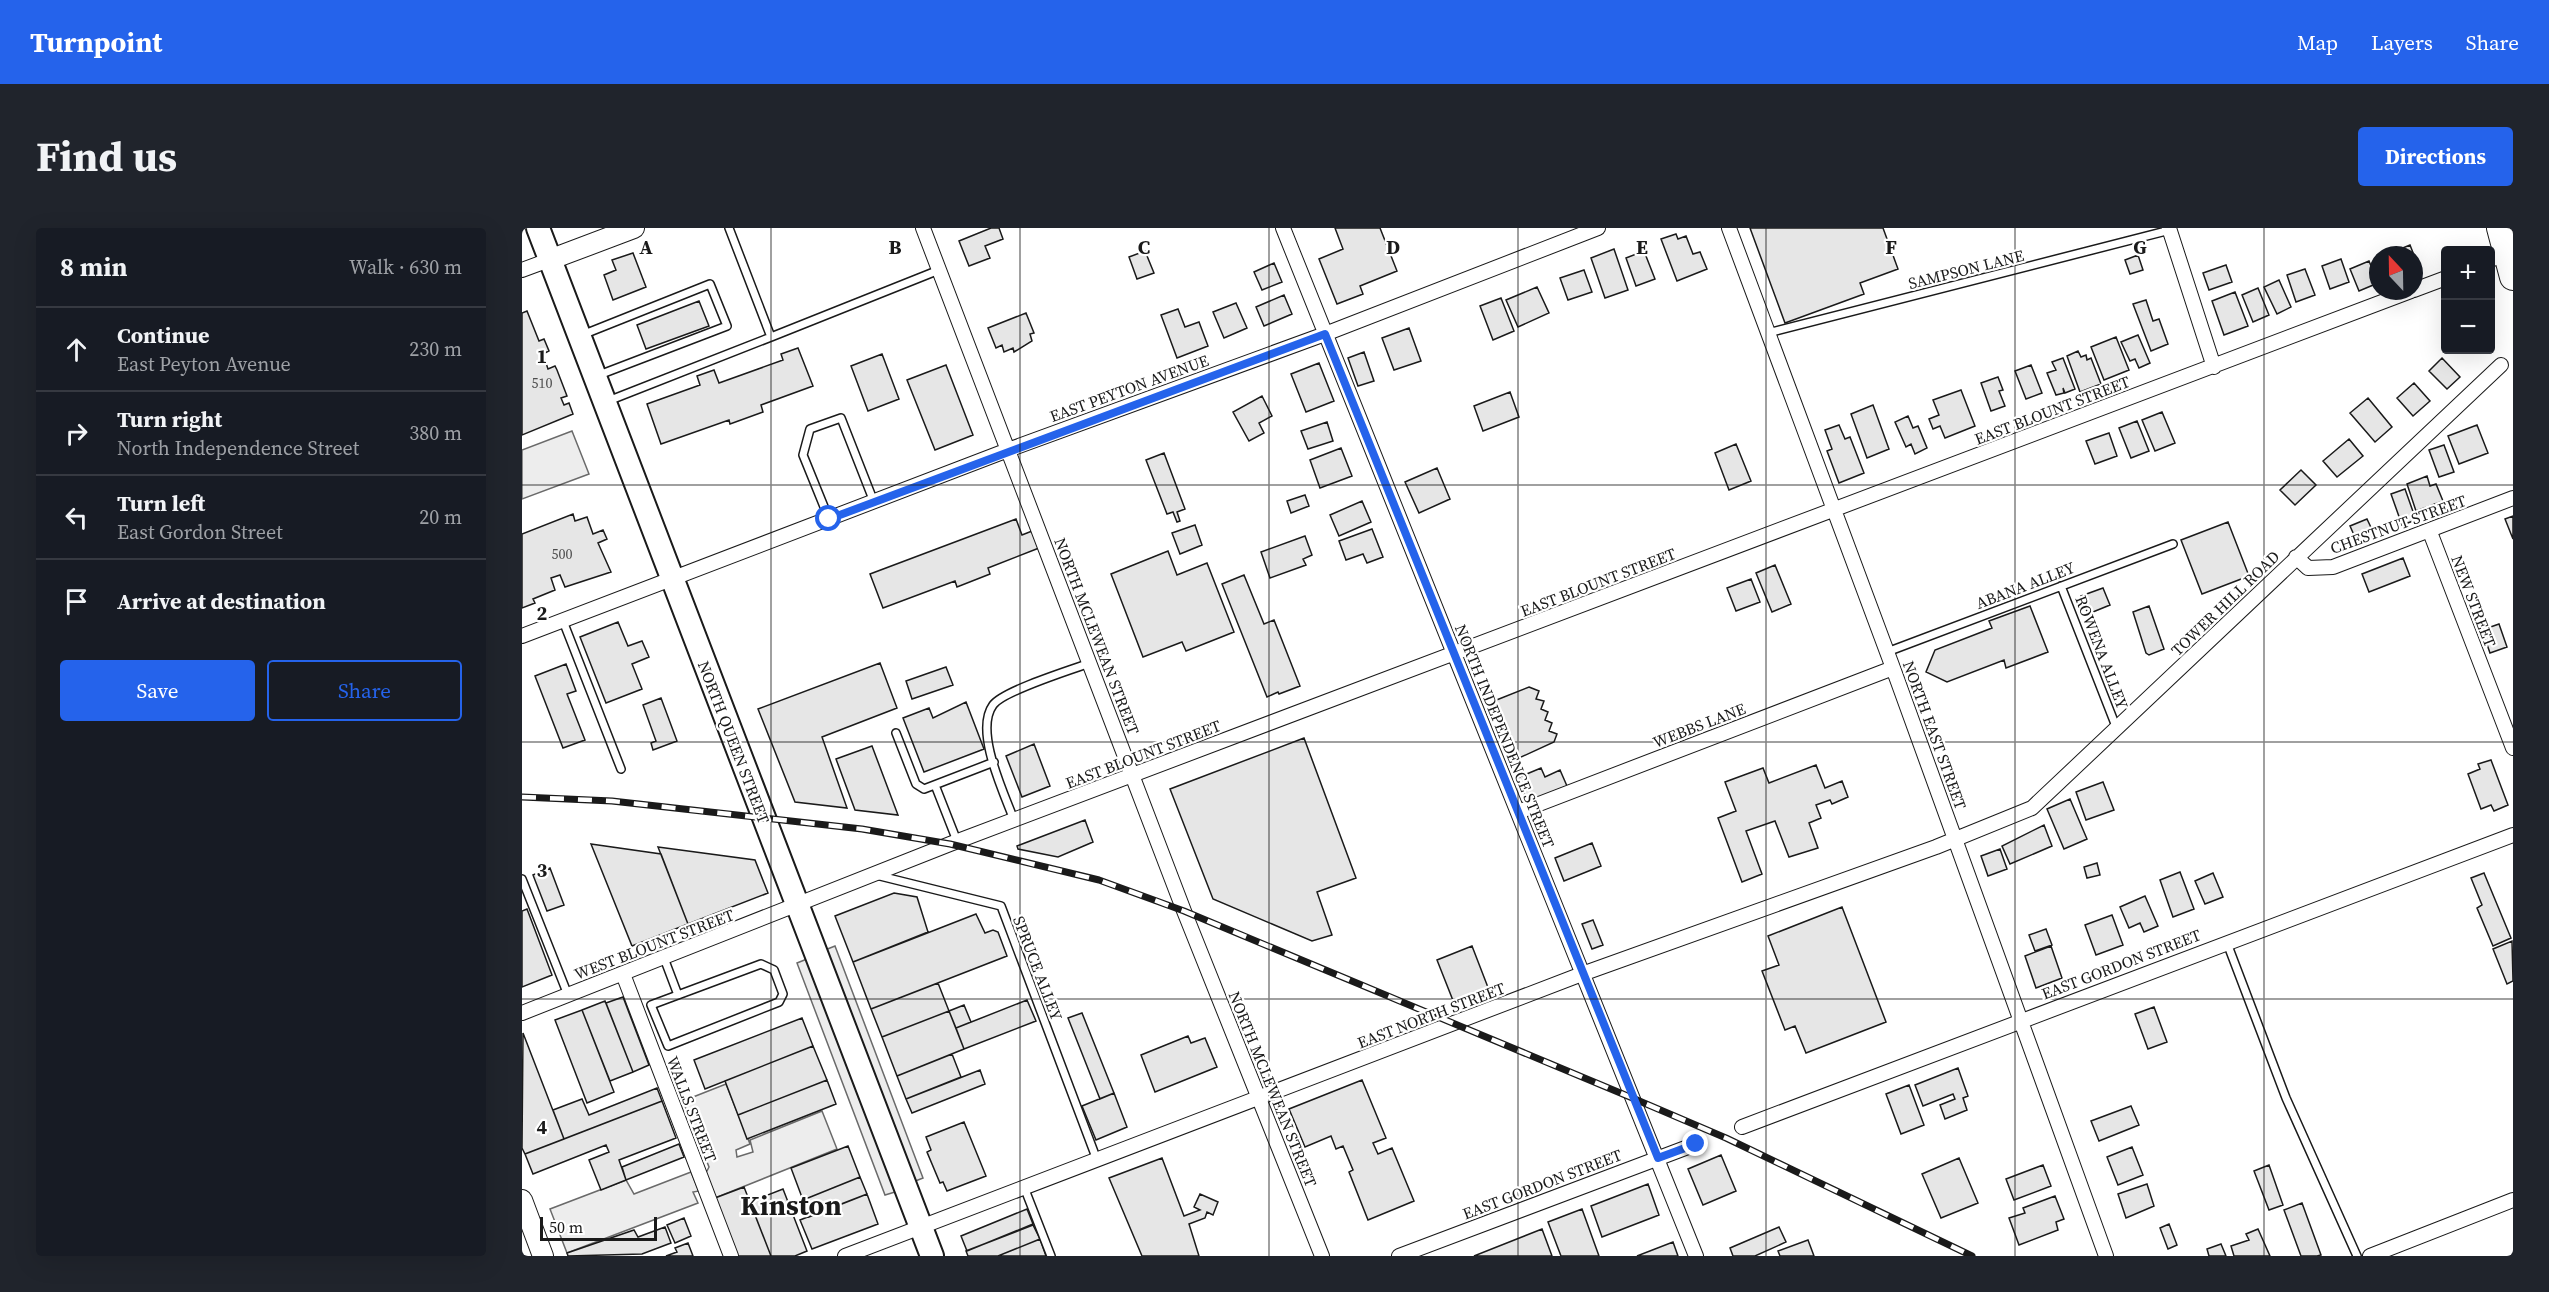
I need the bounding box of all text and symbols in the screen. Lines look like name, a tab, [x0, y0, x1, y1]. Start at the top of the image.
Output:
text: Turnpoint	[30, 23, 162, 61]
text: Map	[2297, 28, 2338, 57]
text: Layers	[2371, 28, 2433, 57]
text: Share	[2466, 28, 2519, 57]
text: Find us	[36, 127, 177, 185]
button: Directions	[2358, 127, 2513, 186]
text: A	[639, 233, 653, 261]
text: B	[888, 233, 902, 261]
text: C	[1138, 233, 1150, 261]
text: D	[1386, 233, 1400, 261]
text: E	[1636, 233, 1648, 261]
text: F	[1885, 233, 1897, 261]
text: G	[2133, 233, 2147, 261]
street label: SAMPSON LANE	[1906, 244, 2026, 294]
north arrow	[2369, 246, 2423, 300]
map controls	[2441, 246, 2495, 354]
button: +	[2441, 246, 2495, 300]
text: 8 min	[60, 249, 127, 285]
text: Walk · 630 m	[349, 253, 462, 281]
button: −	[2441, 300, 2495, 354]
text: Continue	[117, 320, 210, 350]
icon: ahead	[60, 333, 93, 366]
text: 230 m	[409, 335, 462, 363]
text: 1	[537, 342, 547, 370]
street label: EAST PEYTON AVENUE	[1046, 349, 1212, 427]
text: East Peyton Avenue	[117, 350, 291, 378]
street label: EAST BLOUNT STREET	[1971, 370, 2133, 450]
house number: 510	[532, 373, 553, 393]
text: Turn right	[117, 404, 222, 434]
icon: right	[60, 417, 93, 450]
text: 380 m	[409, 419, 462, 447]
text: North Independence Street	[117, 434, 359, 462]
text: Turn left	[117, 488, 205, 518]
street label: CHESTNUT STREET	[2327, 489, 2469, 559]
icon: left	[60, 501, 93, 534]
text: 20 m	[419, 503, 462, 531]
route start	[815, 505, 841, 531]
text: East Gordon Street	[117, 518, 283, 546]
street label: NORTH MCLEWEAN STREET	[1049, 534, 1145, 738]
street label: EAST BLOUNT STREET	[1517, 542, 1679, 622]
house number: 500	[552, 544, 573, 564]
street label: TOWER HILL ROAD	[2166, 545, 2284, 661]
street label: NEW STREET	[2446, 552, 2502, 650]
street label: ABANA ALLEY	[1972, 556, 2078, 614]
icon: arrive	[60, 585, 93, 618]
text: Arrive at destination	[117, 586, 326, 616]
street label: ROWENA ALLEY	[2070, 592, 2134, 712]
text: 2	[537, 599, 548, 627]
street label: NORTH INDEPENDENCE STREET	[1450, 621, 1560, 851]
street label: NORTH QUEEN STREET	[693, 658, 775, 827]
street label: NORTH EAST STREET	[1898, 658, 1972, 813]
button: Save	[60, 660, 255, 721]
button: Share	[267, 660, 462, 721]
street label: WEBBS LANE	[1649, 697, 1749, 753]
street label: EAST BLOUNT STREET	[1062, 714, 1224, 794]
text: 3	[537, 856, 548, 884]
street label: WEST BLOUNT STREET	[571, 903, 737, 985]
street label: SPRUCE ALLEY	[1008, 913, 1068, 1023]
street label: EAST GORDON STREET	[2038, 923, 2204, 1005]
street label: EAST NORTH STREET	[1354, 977, 1508, 1053]
street label: NORTH MCLEWEAN STREET	[1224, 988, 1322, 1190]
street label: WALLS STREET	[662, 1053, 722, 1165]
text: 4	[537, 1113, 548, 1141]
route end	[1682, 1130, 1708, 1156]
street label: EAST GORDON STREET	[1459, 1143, 1625, 1225]
district label: Kinston	[740, 1186, 842, 1224]
scale bar	[540, 1214, 657, 1242]
text: 50 m	[549, 1216, 583, 1238]

